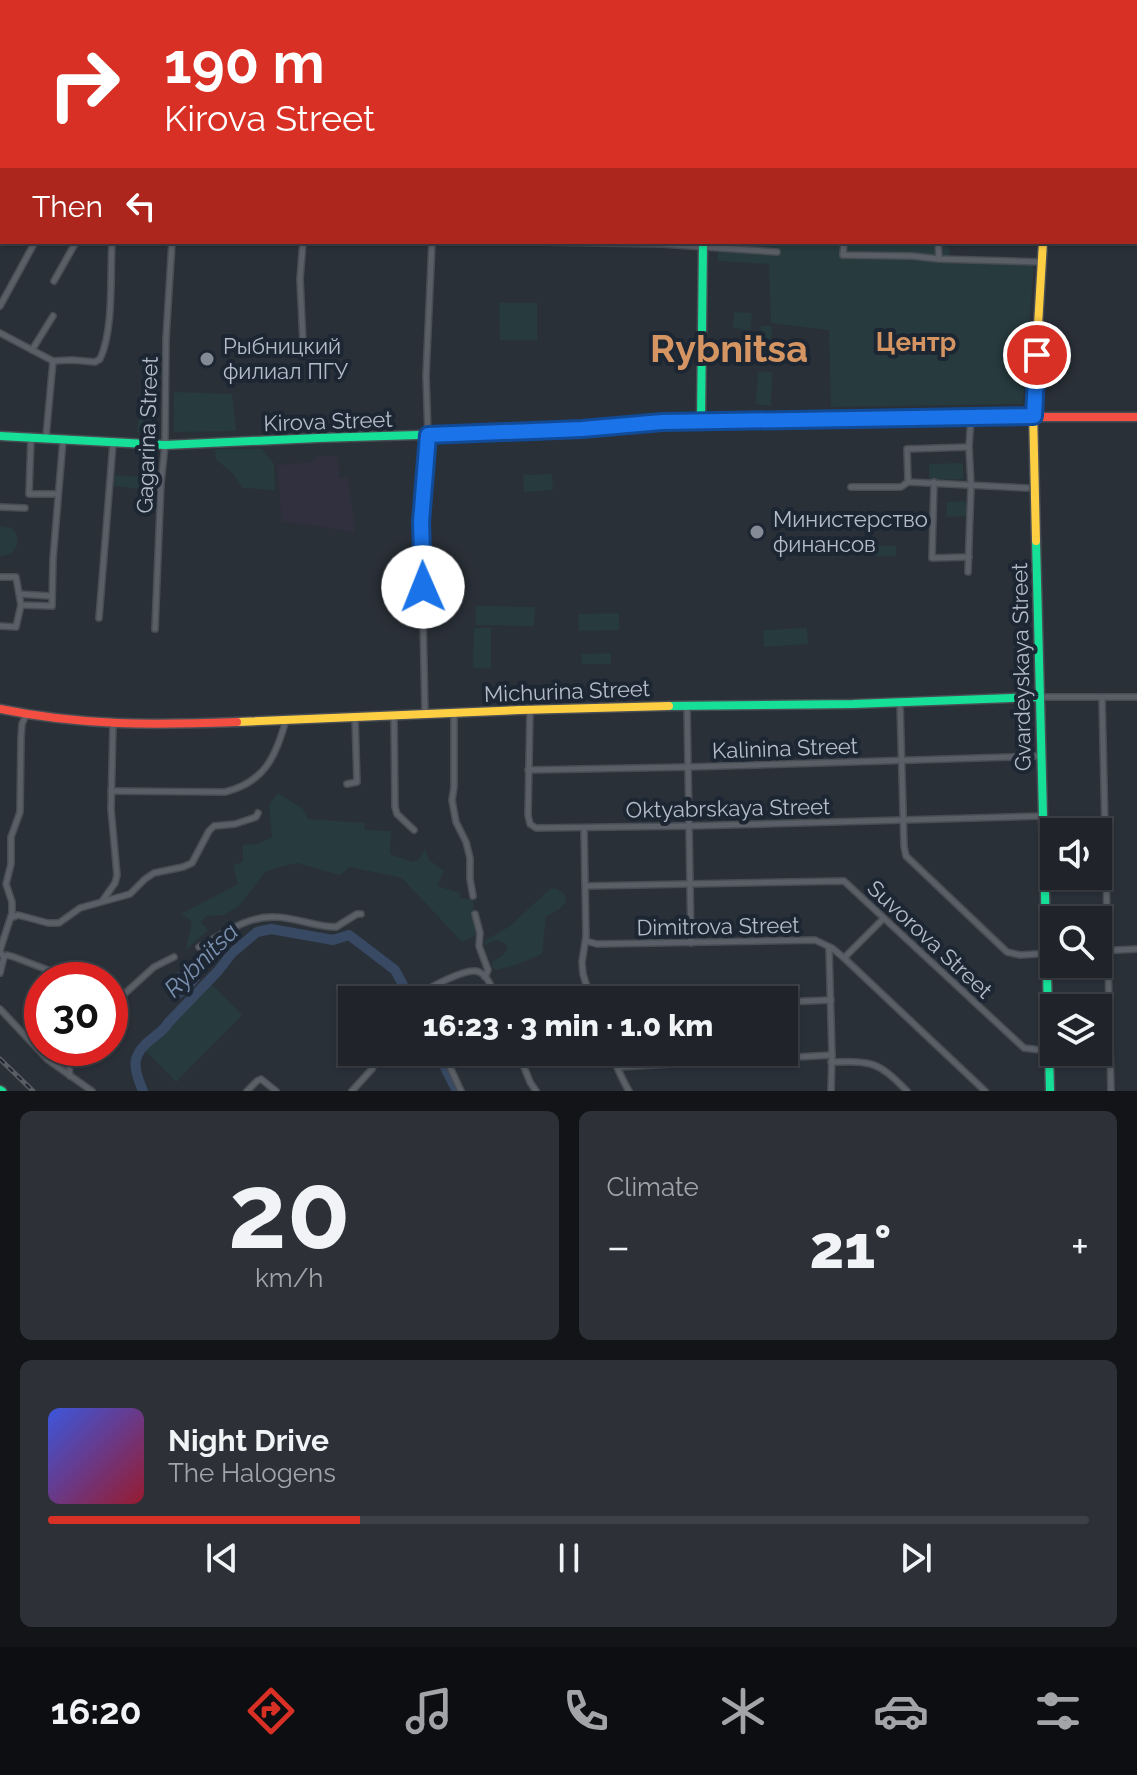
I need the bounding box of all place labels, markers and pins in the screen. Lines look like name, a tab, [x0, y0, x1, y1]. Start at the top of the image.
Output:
pin	[1003, 321, 1071, 389]
place label: Рыбницкий филиал ПГУ	[223, 333, 348, 384]
marker: Рыбницкий филиал ПГУ	[198, 350, 216, 368]
place label: Министерство финансов	[773, 506, 928, 557]
marker: Министерство финансов	[748, 523, 766, 541]

